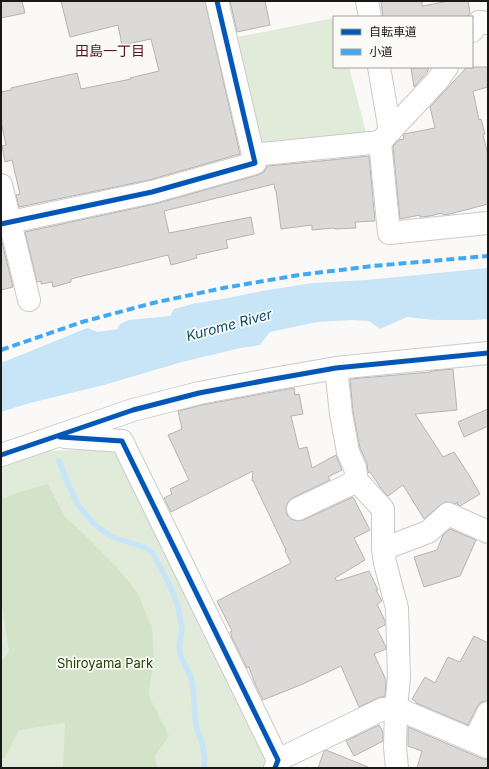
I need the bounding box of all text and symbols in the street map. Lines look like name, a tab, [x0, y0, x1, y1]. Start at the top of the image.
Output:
legend	[333, 16, 473, 68]
text: 自転車道	[369, 24, 417, 39]
district label: 田島一丁目	[75, 42, 145, 59]
text: 小道	[369, 44, 393, 59]
water label: Kurome River	[184, 305, 274, 344]
park label: Shiroyama Park	[57, 655, 153, 671]

